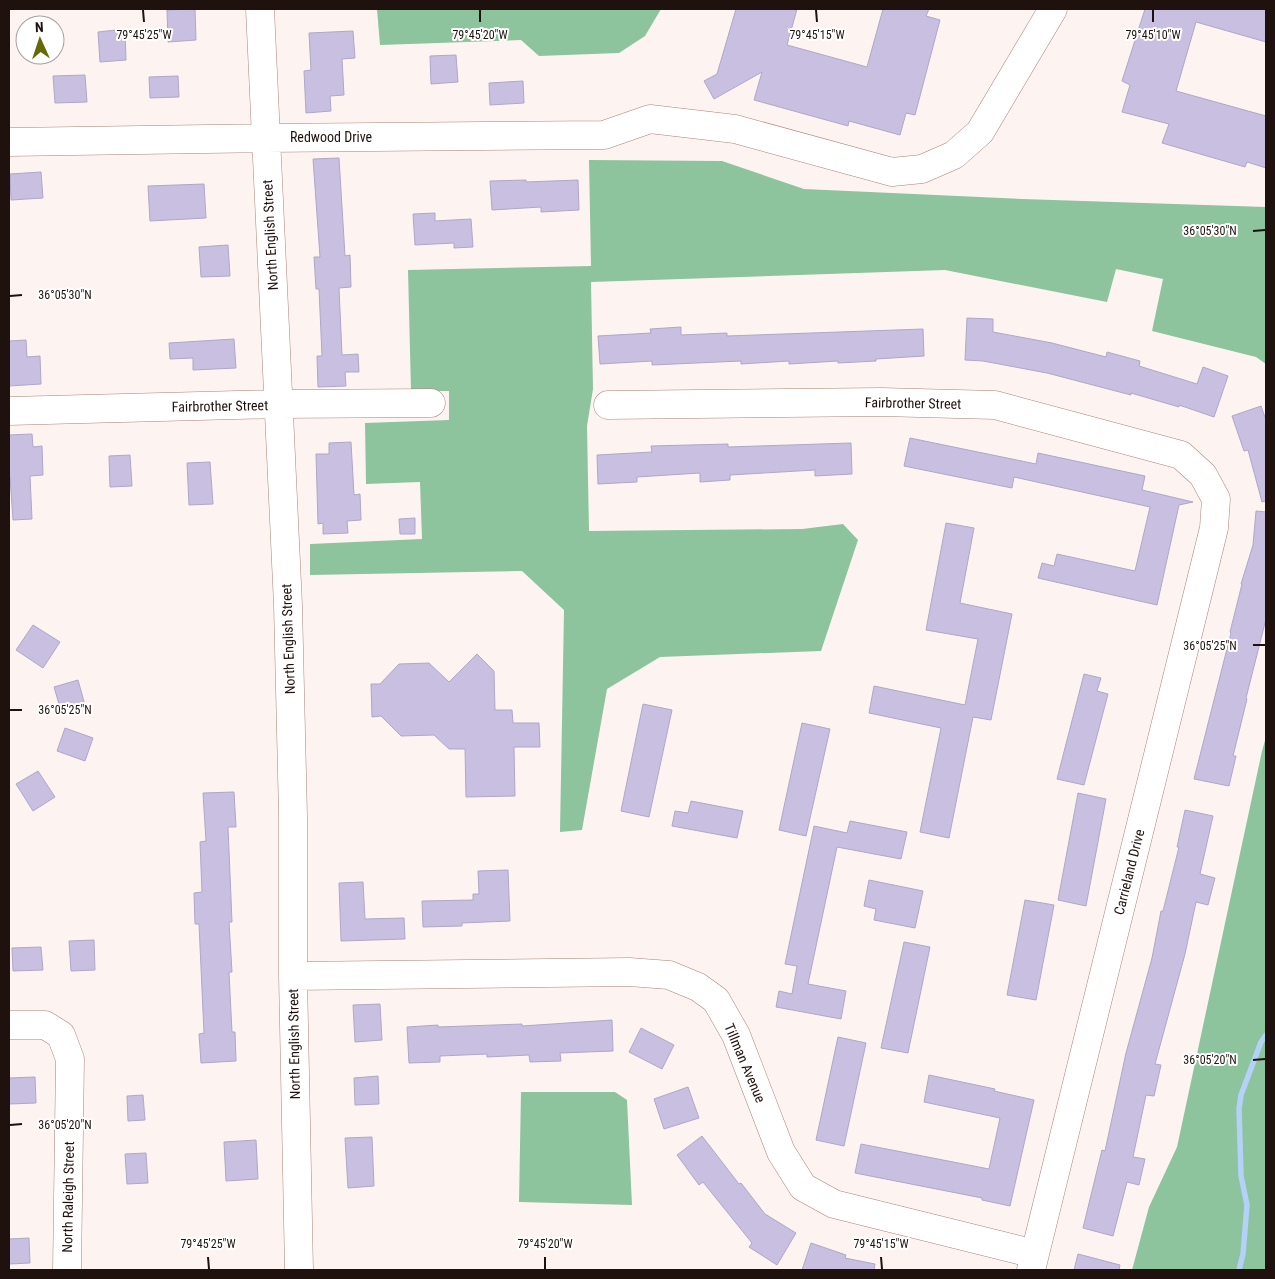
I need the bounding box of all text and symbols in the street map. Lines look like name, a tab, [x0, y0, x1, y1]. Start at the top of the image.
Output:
north arrow	[15, 15, 65, 65]
text: N	[35, 19, 44, 35]
text: 79°45'25"W	[116, 28, 172, 42]
text: 79°45'20"W	[452, 28, 508, 42]
text: 79°45'15"W	[789, 28, 845, 42]
text: 79°45'10"W	[1125, 28, 1181, 42]
street label: Redwood Drive	[290, 129, 373, 145]
street label: North English Street	[259, 179, 281, 291]
text: 36°05'30"N	[1183, 224, 1237, 238]
text: 36°05'30"N	[38, 288, 92, 302]
street label: Fairbrother Street	[865, 394, 961, 412]
street label: Fairbrother Street	[172, 397, 268, 415]
street label: North English Street	[278, 583, 298, 695]
text: 36°05'25"N	[1183, 639, 1237, 653]
text: 36°05'25"N	[38, 703, 92, 717]
street label: Carrieland Drive	[1111, 827, 1147, 917]
street label: North English Street	[285, 989, 303, 1099]
street label: Tillman Avenue	[721, 1021, 769, 1105]
text: 36°05'20"N	[1183, 1053, 1237, 1067]
text: 36°05'20"N	[38, 1118, 92, 1132]
street label: North Raleigh Street	[59, 1141, 77, 1253]
text: 79°45'25"W	[180, 1237, 236, 1251]
text: 79°45'20"W	[517, 1237, 573, 1251]
text: 79°45'15"W	[853, 1237, 909, 1251]

